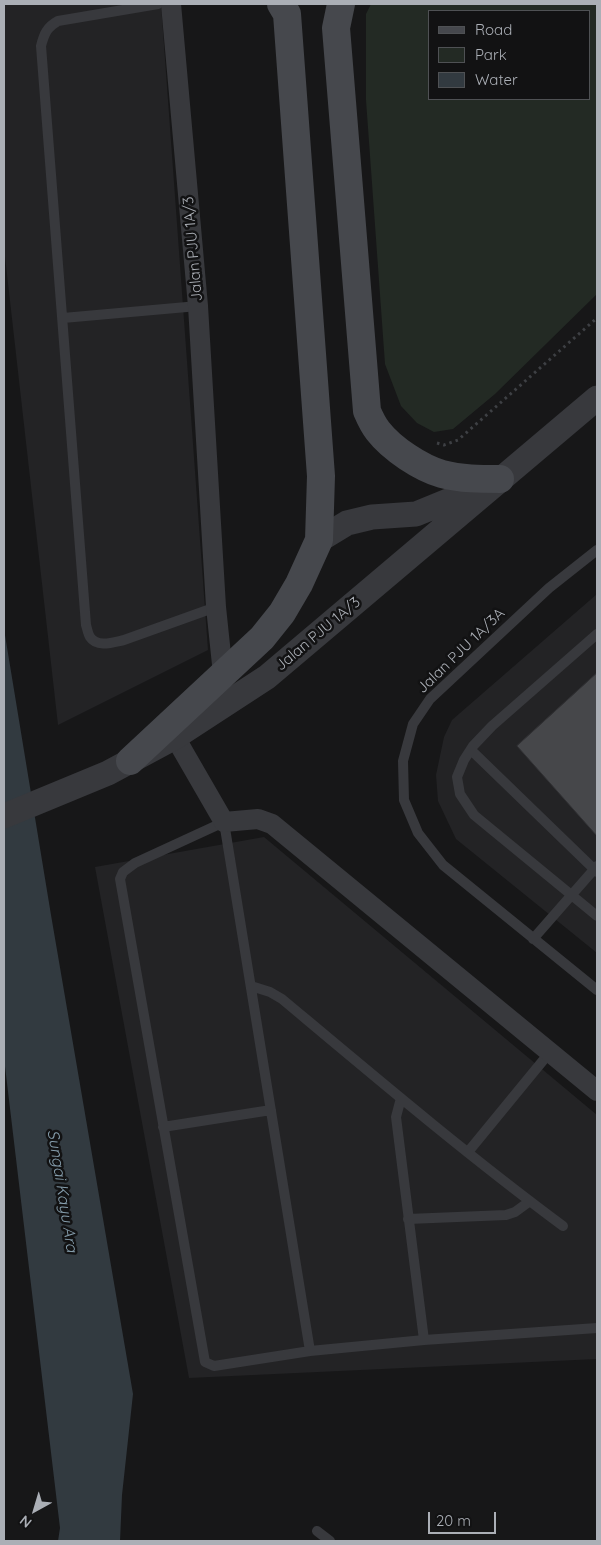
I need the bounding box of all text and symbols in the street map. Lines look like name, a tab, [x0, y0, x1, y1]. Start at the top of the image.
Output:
legend	[428, 10, 591, 100]
text: Road	[475, 20, 512, 39]
text: Park	[475, 45, 507, 64]
text: Water	[475, 70, 518, 89]
street label: Jalan PJU 1A/3	[179, 196, 207, 302]
street label: Jalan PJU 1A/3	[272, 593, 364, 675]
street label: Jalan PJU 1A/3A	[413, 605, 509, 697]
water label: Sungai Kayu Ara	[43, 1128, 81, 1254]
north arrow	[10, 1485, 60, 1535]
scale bar	[431, 1502, 498, 1534]
text: N	[16, 1511, 35, 1532]
text: 20 m	[436, 1511, 471, 1530]

